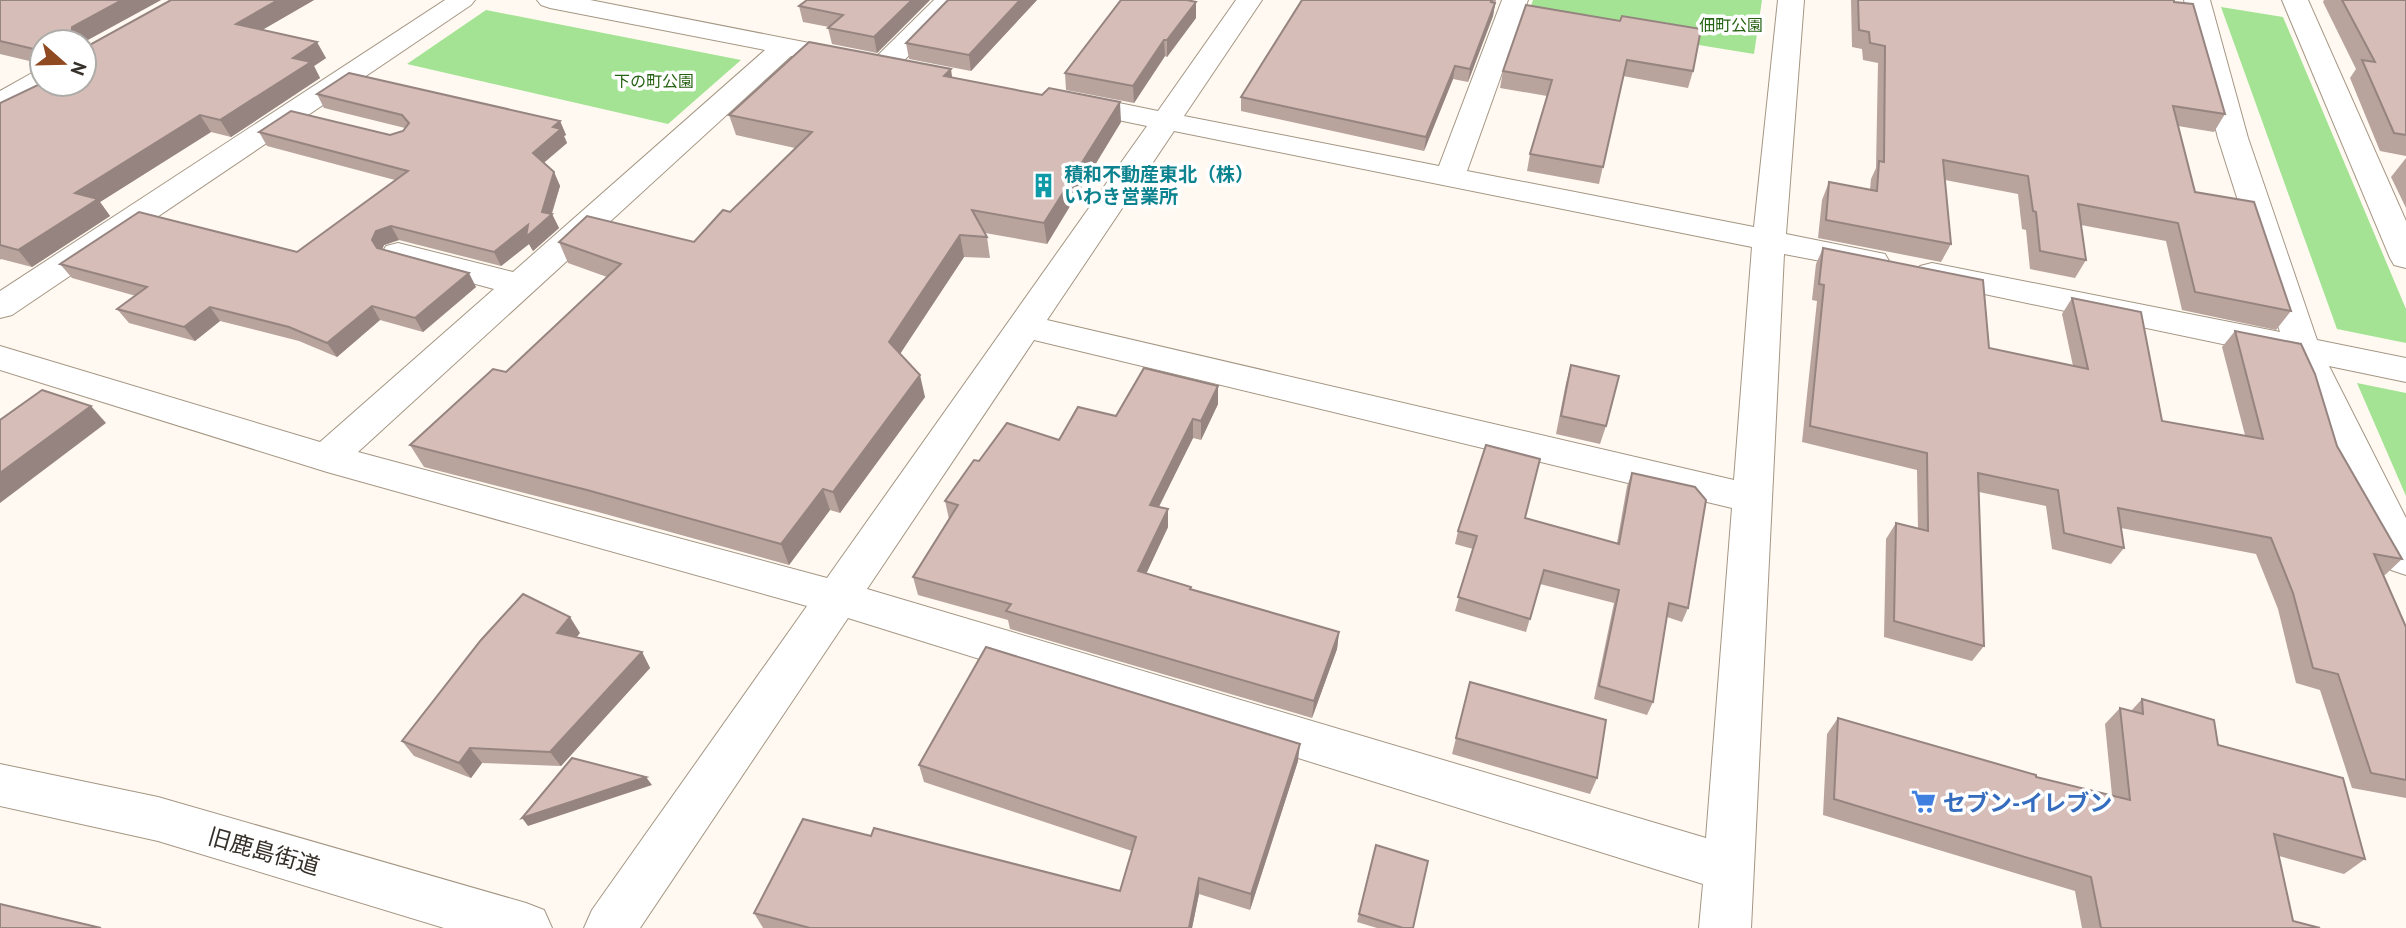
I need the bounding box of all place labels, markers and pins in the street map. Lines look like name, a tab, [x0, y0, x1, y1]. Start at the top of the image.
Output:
place label: 積和不動産東北（株） いわき営業所	[1064, 162, 1254, 208]
building icon: 積和不動産東北（株） いわき営業所	[1030, 171, 1058, 199]
supermarket icon: セブン-イレブン	[1909, 788, 1937, 816]
place label: セブン-イレブン	[1943, 788, 2112, 817]

